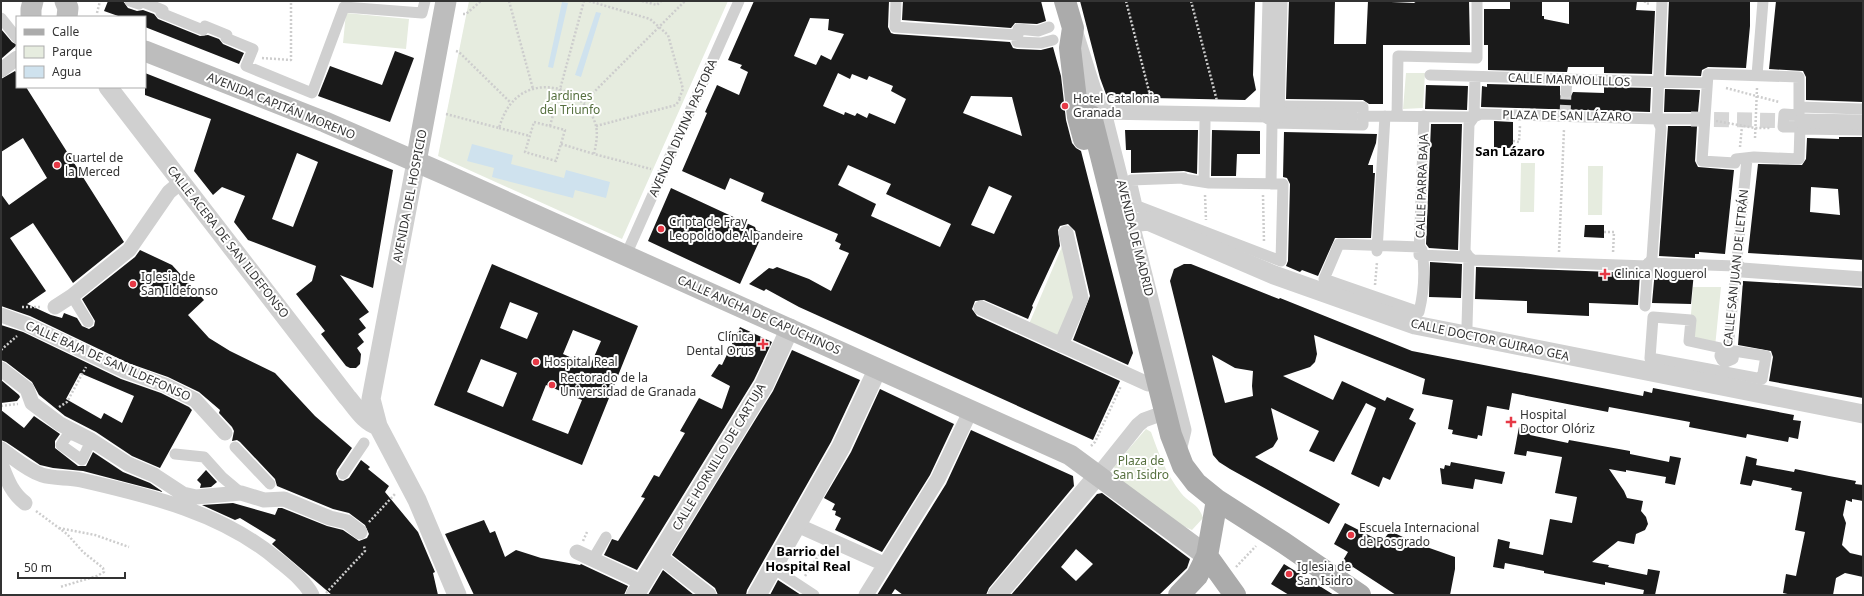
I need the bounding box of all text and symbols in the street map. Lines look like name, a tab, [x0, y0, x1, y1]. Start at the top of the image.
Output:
legend	[16, 16, 146, 88]
text: Calle	[52, 23, 80, 40]
text: Parque	[52, 43, 93, 60]
street label: AVENIDA DIVINA PASTORA	[644, 56, 721, 200]
text: Agua	[52, 63, 81, 80]
street label: AVENIDA CAPITÁN MORENO	[204, 68, 358, 143]
street label: CALLE MARMOLILLOS	[1507, 69, 1631, 90]
park label: Jardines del Triunfo	[540, 87, 600, 118]
place label: Hotel Catalonia Granada	[1073, 90, 1159, 121]
marker: Hotel Catalonia Granada	[1060, 101, 1070, 111]
street label: PLAZA DE SAN LÁZARO	[1502, 106, 1632, 125]
street label: AVENIDA DEL HOSPICIO	[388, 128, 431, 264]
street label: CALLE PARRA BAJA	[1411, 133, 1432, 239]
district label: San Lázaro	[1475, 142, 1545, 160]
place label: Cuartel de la Merced	[65, 149, 123, 180]
marker: Cuartel de la Merced	[52, 160, 62, 170]
street label: CALLE ACERA DE SAN ILDEFONSO	[163, 162, 293, 321]
street label: AVENIDA DE MADRID	[1113, 178, 1158, 298]
street label: CALLE SAN JUAN DE LETRÁN	[1719, 188, 1752, 348]
place label: Cripta de Fray Leopoldo de Alpandeire	[669, 213, 803, 244]
marker: Cripta de Fray Leopoldo de Alpandeire	[656, 224, 666, 234]
place label: Clinica Noguerol	[1614, 265, 1707, 282]
place label: Iglesia de San Ildefonso	[141, 268, 218, 299]
marker: Clinica Noguerol	[1599, 268, 1611, 280]
street label: CALLE ANCHA DE CAPUCHINOS	[675, 271, 844, 358]
marker: Iglesia de San Ildefonso	[128, 279, 138, 289]
street label: CALLE DOCTOR GUIRAO GEA	[1409, 314, 1571, 365]
street label: CALLE BAJA DE SAN ILDEFONSO	[23, 316, 194, 405]
place label: Clínica Dental Orus	[686, 328, 754, 359]
marker: Clínica Dental Orus	[757, 338, 769, 350]
place label: Hospital Real	[544, 353, 618, 370]
marker: Hospital Real	[531, 357, 541, 367]
place label: Rectorado de la Universidad de Granada	[560, 369, 696, 400]
marker: Rectorado de la Universidad de Granada	[547, 380, 557, 390]
street label: CALLE HORNILLO DE CARTUJA	[668, 380, 770, 534]
place label: Hospital Doctor Olóriz	[1520, 406, 1595, 437]
marker: Hospital Doctor Olóriz	[1505, 416, 1517, 428]
park label: Plaza de San Isidro	[1113, 452, 1169, 483]
place label: Escuela Internacional de Posgrado	[1359, 519, 1479, 550]
marker: Escuela Internacional de Posgrado	[1346, 530, 1356, 540]
district label: Barrio del Hospital Real	[765, 542, 851, 575]
scale bar	[18, 554, 125, 580]
place label: Iglesia de San Isidro	[1297, 558, 1353, 589]
text: 50 m	[24, 559, 52, 576]
marker: Iglesia de San Isidro	[1284, 569, 1294, 579]

